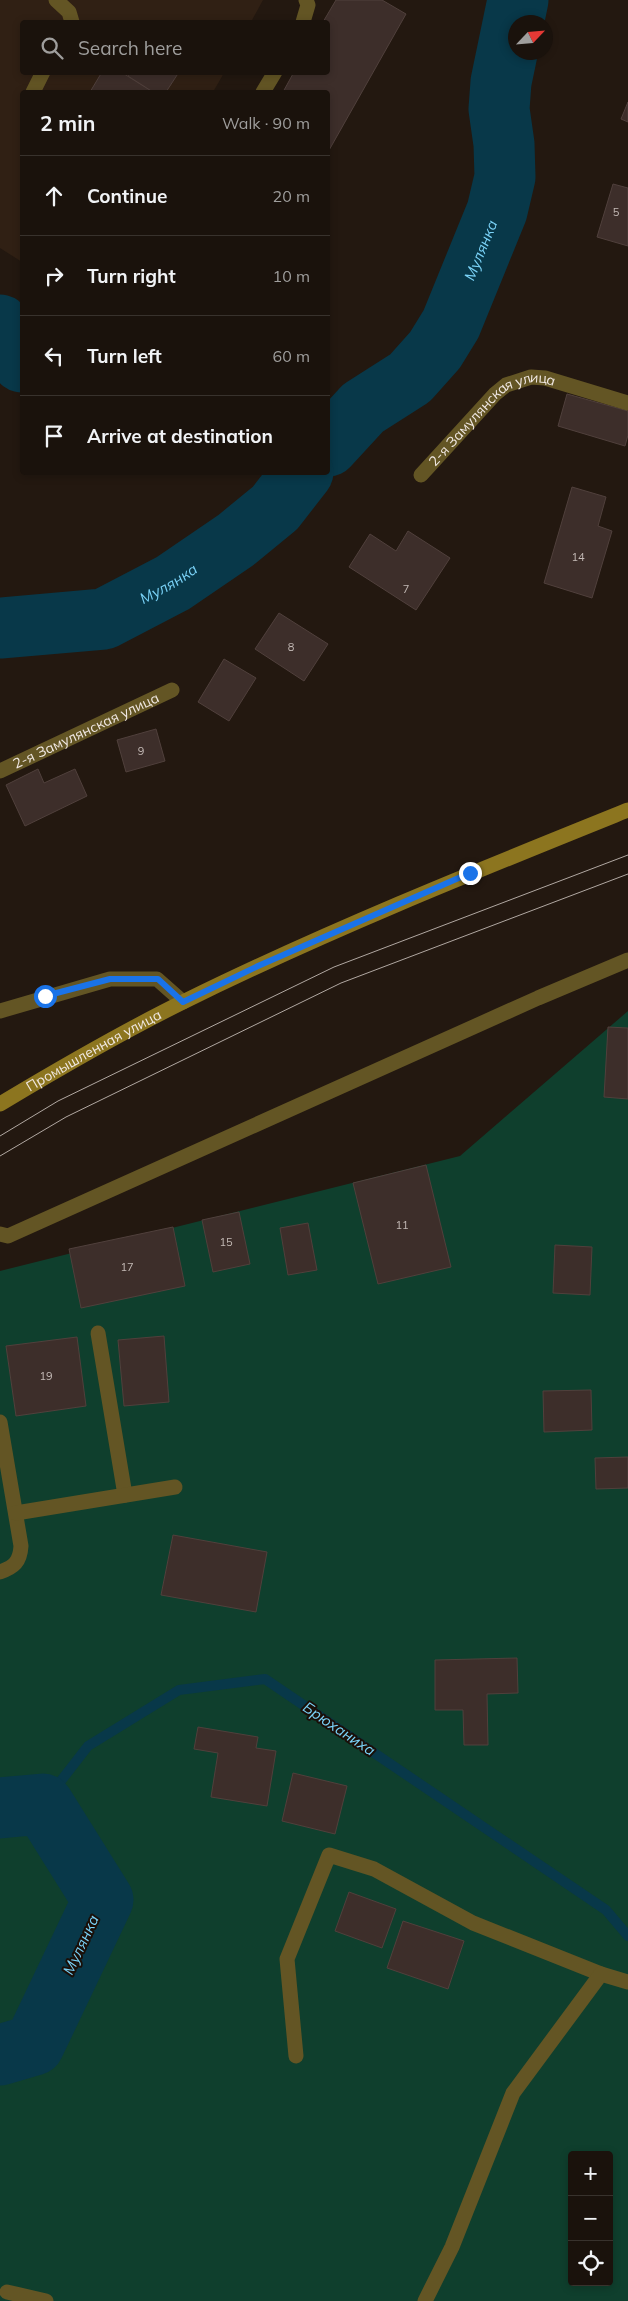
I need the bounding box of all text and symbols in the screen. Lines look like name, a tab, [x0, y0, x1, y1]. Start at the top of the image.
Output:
north arrow	[508, 15, 553, 60]
search box	[20, 20, 330, 75]
icon: search	[38, 34, 66, 62]
text: Search here	[78, 36, 182, 60]
text: 2 min	[40, 110, 95, 136]
text: Walk · 90 m	[222, 113, 310, 133]
icon: ahead	[40, 182, 68, 210]
text: Continue	[87, 184, 167, 208]
text: 20 m	[273, 186, 310, 206]
house number: 5	[613, 205, 620, 219]
water label: Мулянка	[460, 217, 501, 283]
icon: right	[40, 262, 68, 290]
text: Turn right	[87, 264, 176, 288]
text: 10 m	[273, 266, 310, 286]
icon: left	[40, 342, 68, 370]
text: Turn left	[87, 344, 162, 368]
text: 60 m	[273, 346, 310, 366]
street label: 2-я Замулянская улица	[425, 368, 558, 470]
icon: arrive	[40, 422, 68, 450]
text: Arrive at destination	[87, 424, 273, 448]
house number: 14	[571, 550, 585, 564]
water label: Мулянка	[136, 559, 201, 608]
house number: 7	[403, 582, 409, 596]
house number: 8	[288, 640, 295, 654]
street label: 2-я Замулянская улица	[10, 688, 162, 773]
house number: 9	[138, 744, 144, 758]
route end	[459, 862, 482, 885]
route start	[34, 985, 57, 1008]
street label: Промышленная улица	[23, 1005, 164, 1095]
house number: 11	[395, 1218, 409, 1232]
house number: 15	[219, 1235, 233, 1249]
house number: 17	[120, 1260, 134, 1274]
house number: 19	[39, 1369, 53, 1383]
water label: Брюханиха	[299, 1697, 379, 1760]
water label: Мулянка	[58, 1912, 103, 1978]
map controls	[568, 2151, 613, 2286]
button: +	[568, 2151, 613, 2196]
button: −	[568, 2196, 613, 2241]
button: locate	[568, 2241, 613, 2286]

